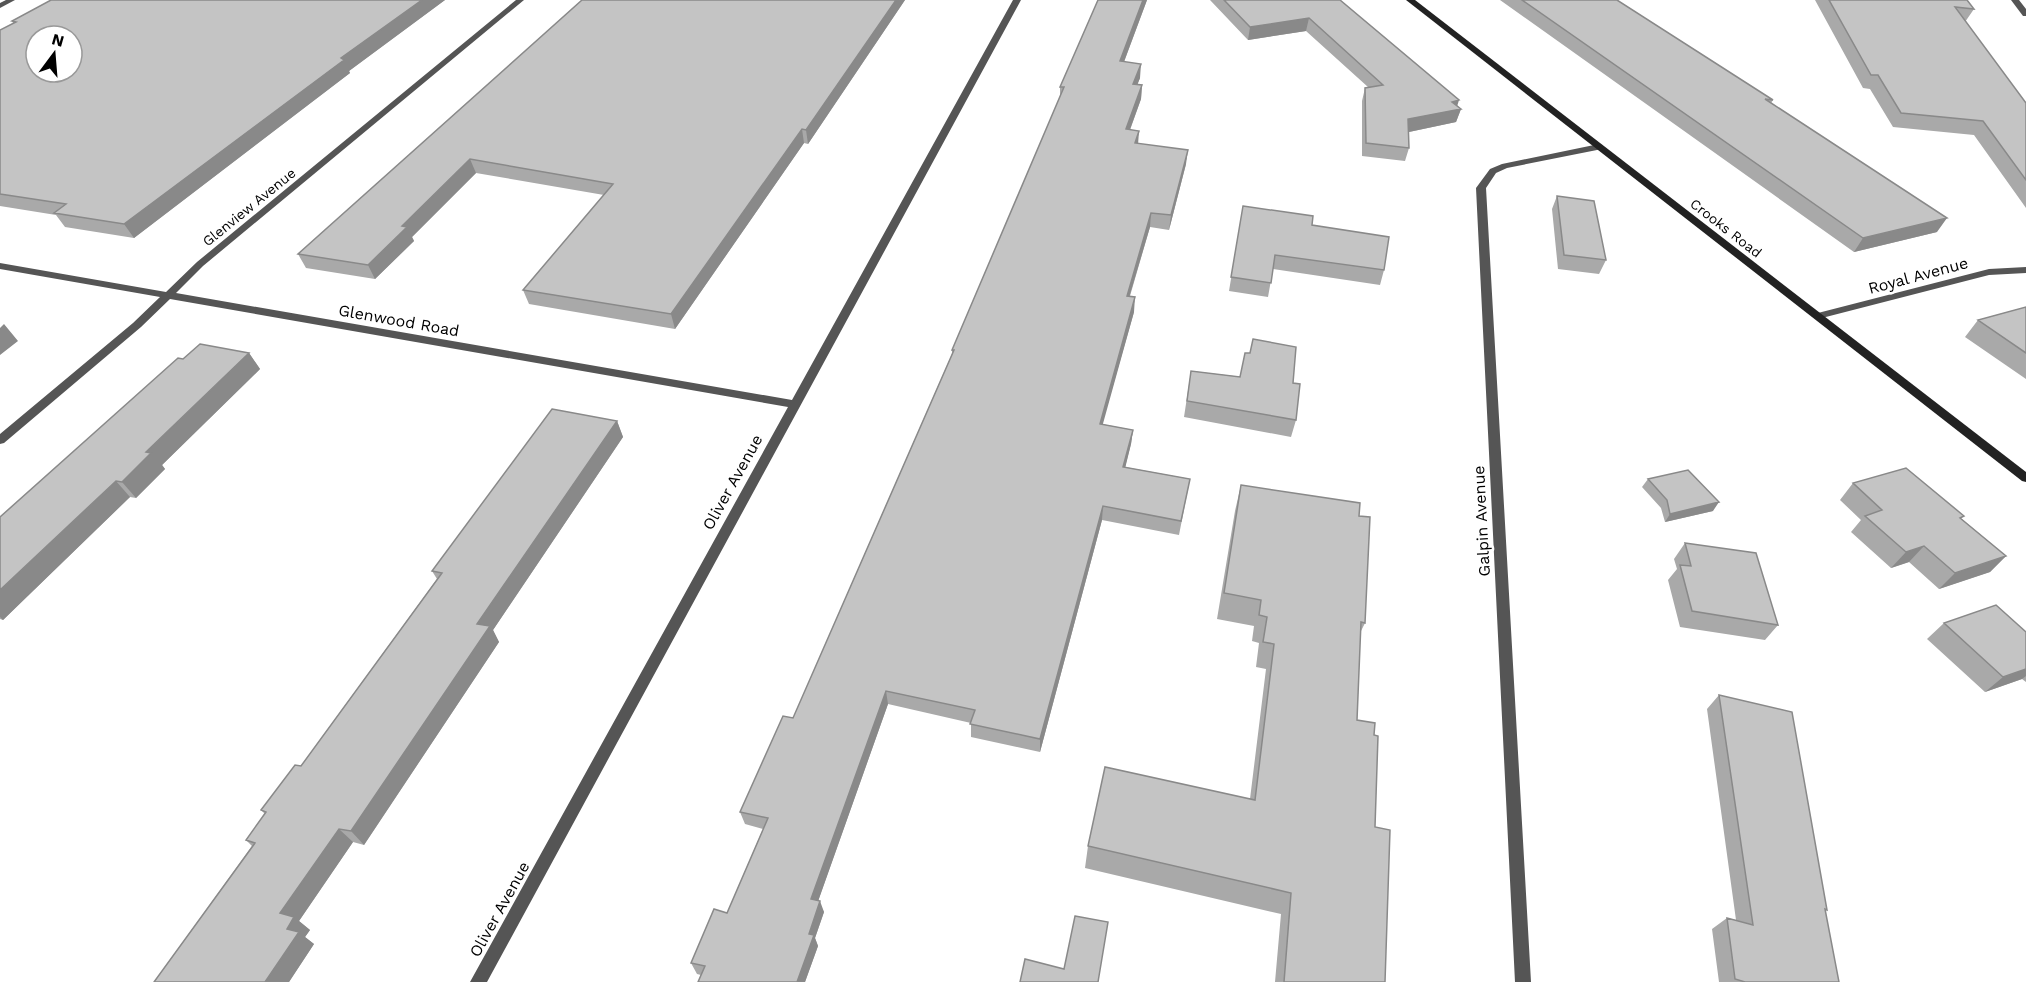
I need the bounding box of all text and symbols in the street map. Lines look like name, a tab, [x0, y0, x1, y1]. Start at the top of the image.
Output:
north arrow	[24, 24, 84, 84]
text: N	[50, 29, 66, 51]
street label: Glenview Avenue	[199, 165, 299, 249]
street label: Crooks Road	[1687, 195, 1765, 261]
street label: Royal Avenue	[1866, 253, 1970, 298]
street label: Glenwood Road	[337, 301, 461, 340]
street label: Oliver Avenue	[698, 431, 767, 533]
street label: Galpin Avenue	[1469, 465, 1494, 577]
street label: Oliver Avenue	[465, 858, 534, 960]

